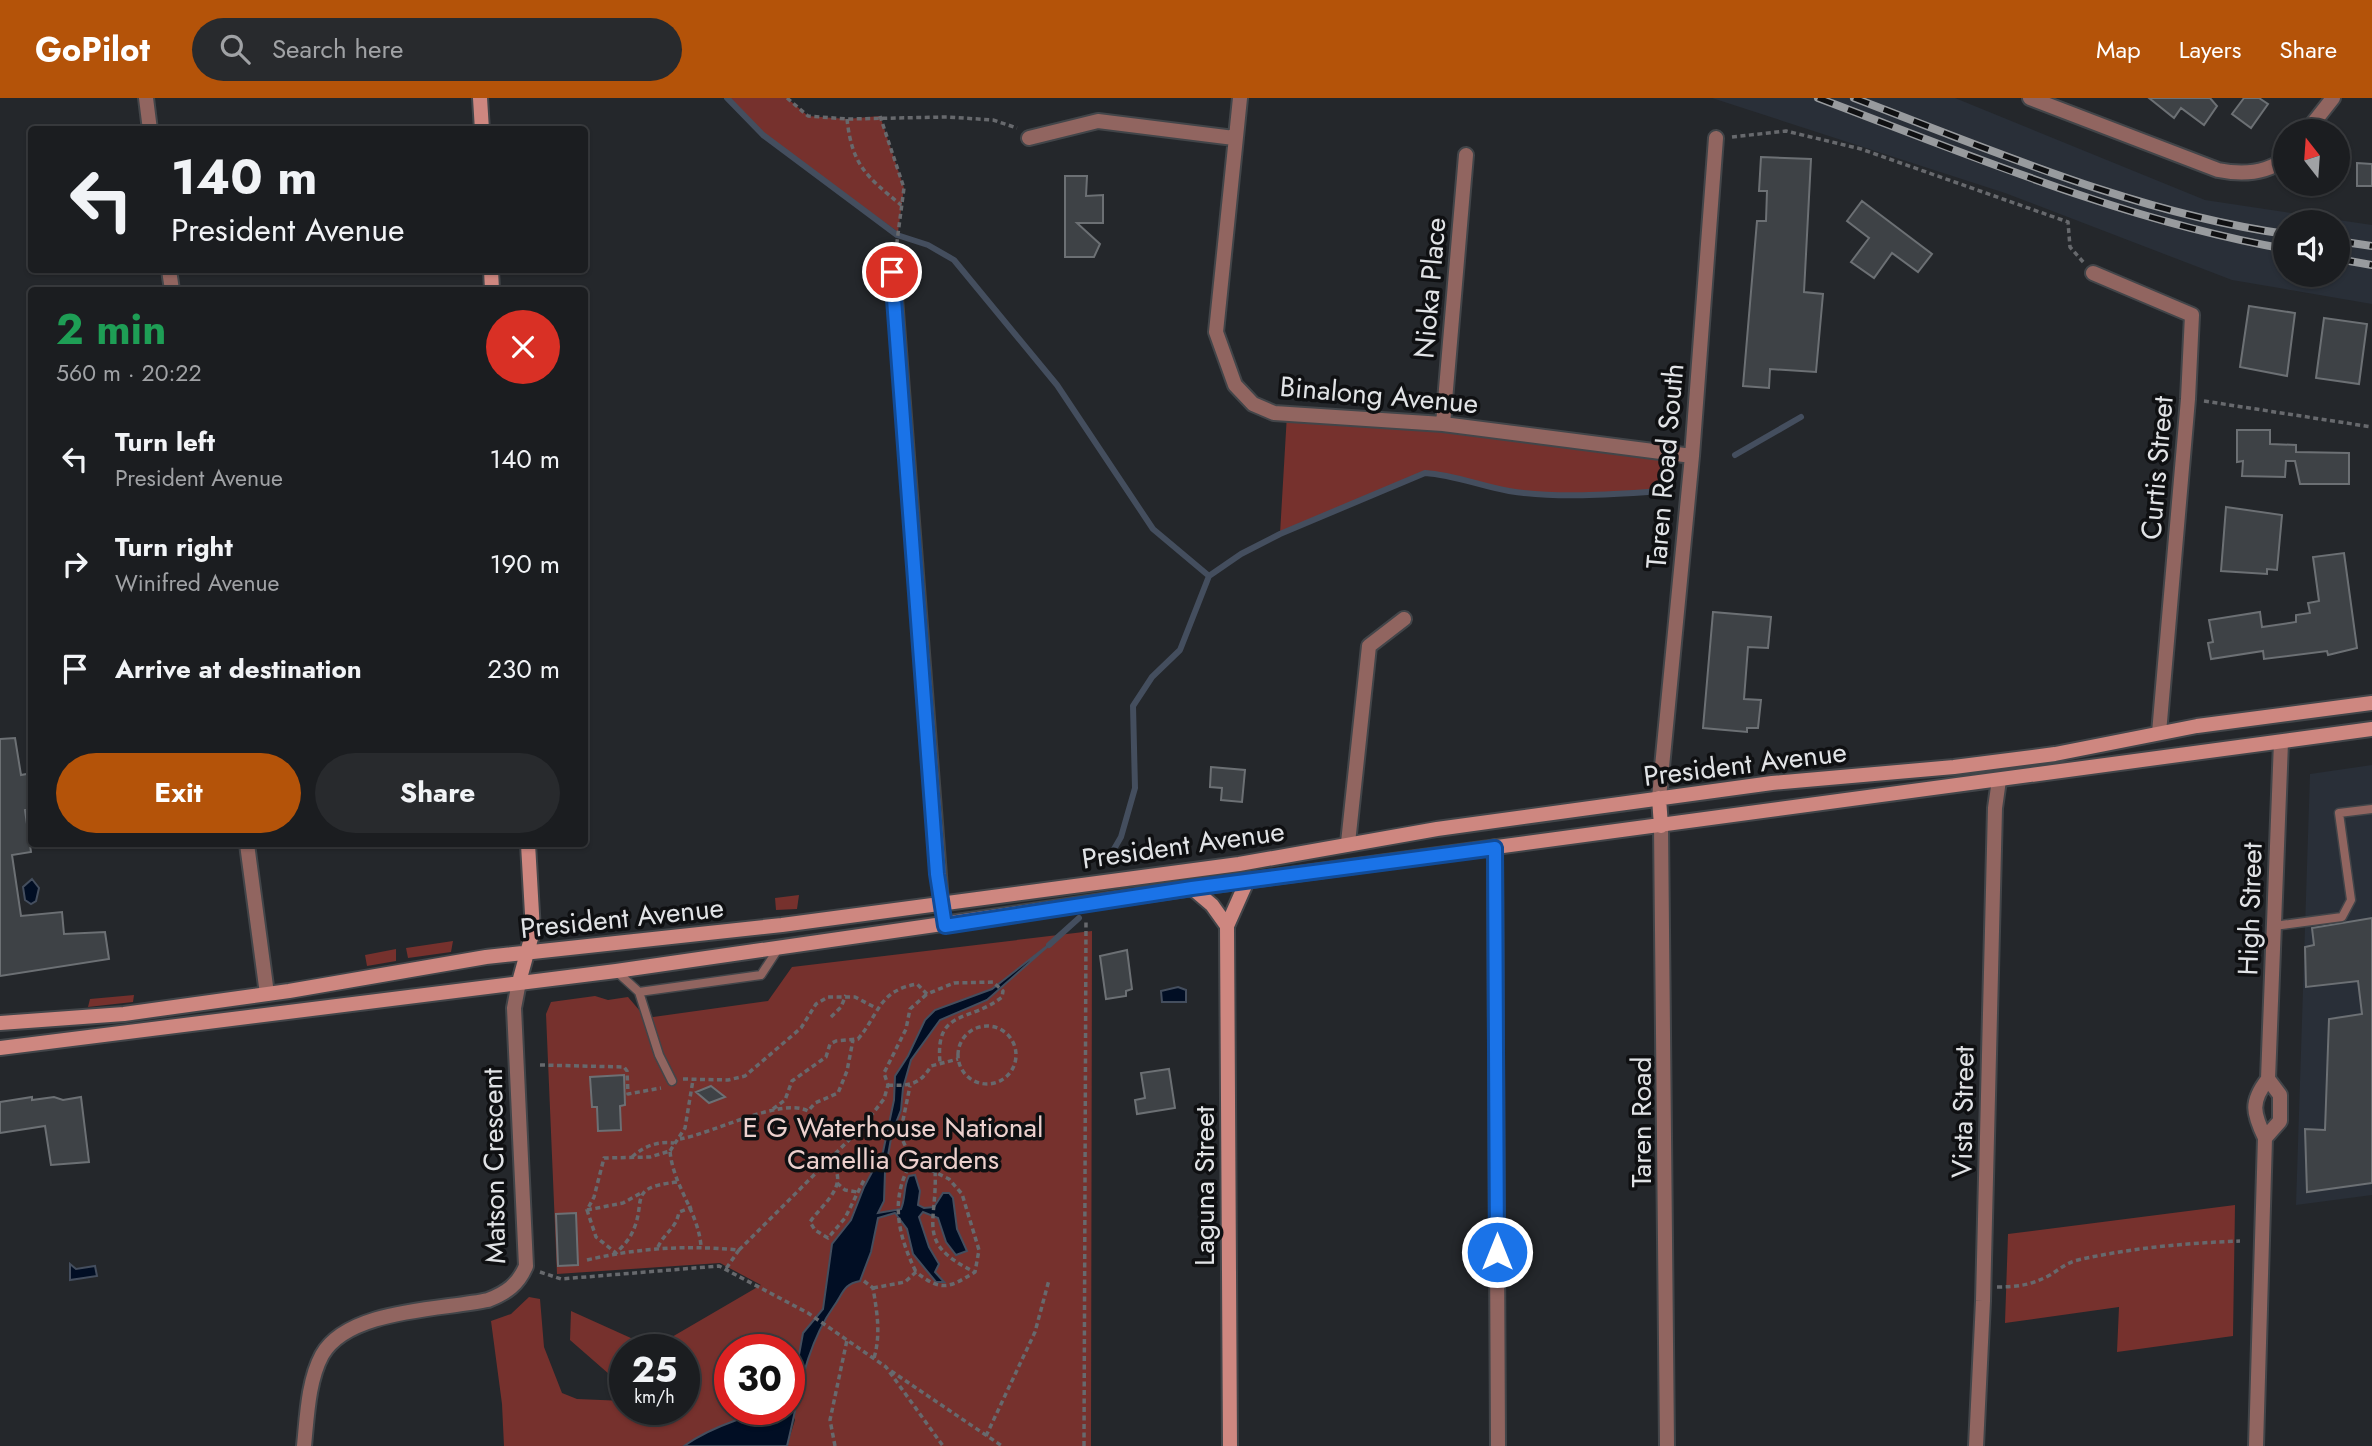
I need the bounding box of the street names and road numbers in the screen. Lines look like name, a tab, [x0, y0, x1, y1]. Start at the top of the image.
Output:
street label: Nioka Place	[1403, 216, 1457, 360]
street label: Taren Road South	[1636, 362, 1694, 570]
street label: Binalong Avenue	[1278, 366, 1480, 424]
street label: Curtis Street	[2130, 394, 2184, 542]
street label: President Avenue	[1641, 731, 1849, 797]
street label: President Avenue	[1079, 810, 1287, 880]
street label: High Street	[2227, 841, 2273, 976]
street label: President Avenue	[518, 887, 726, 949]
street label: Vista Street	[1941, 1045, 1985, 1179]
street label: Taren Road	[1621, 1057, 1662, 1187]
street label: Matson Crescent	[472, 1067, 516, 1264]
street label: Laguna Street	[1184, 1106, 1225, 1266]

